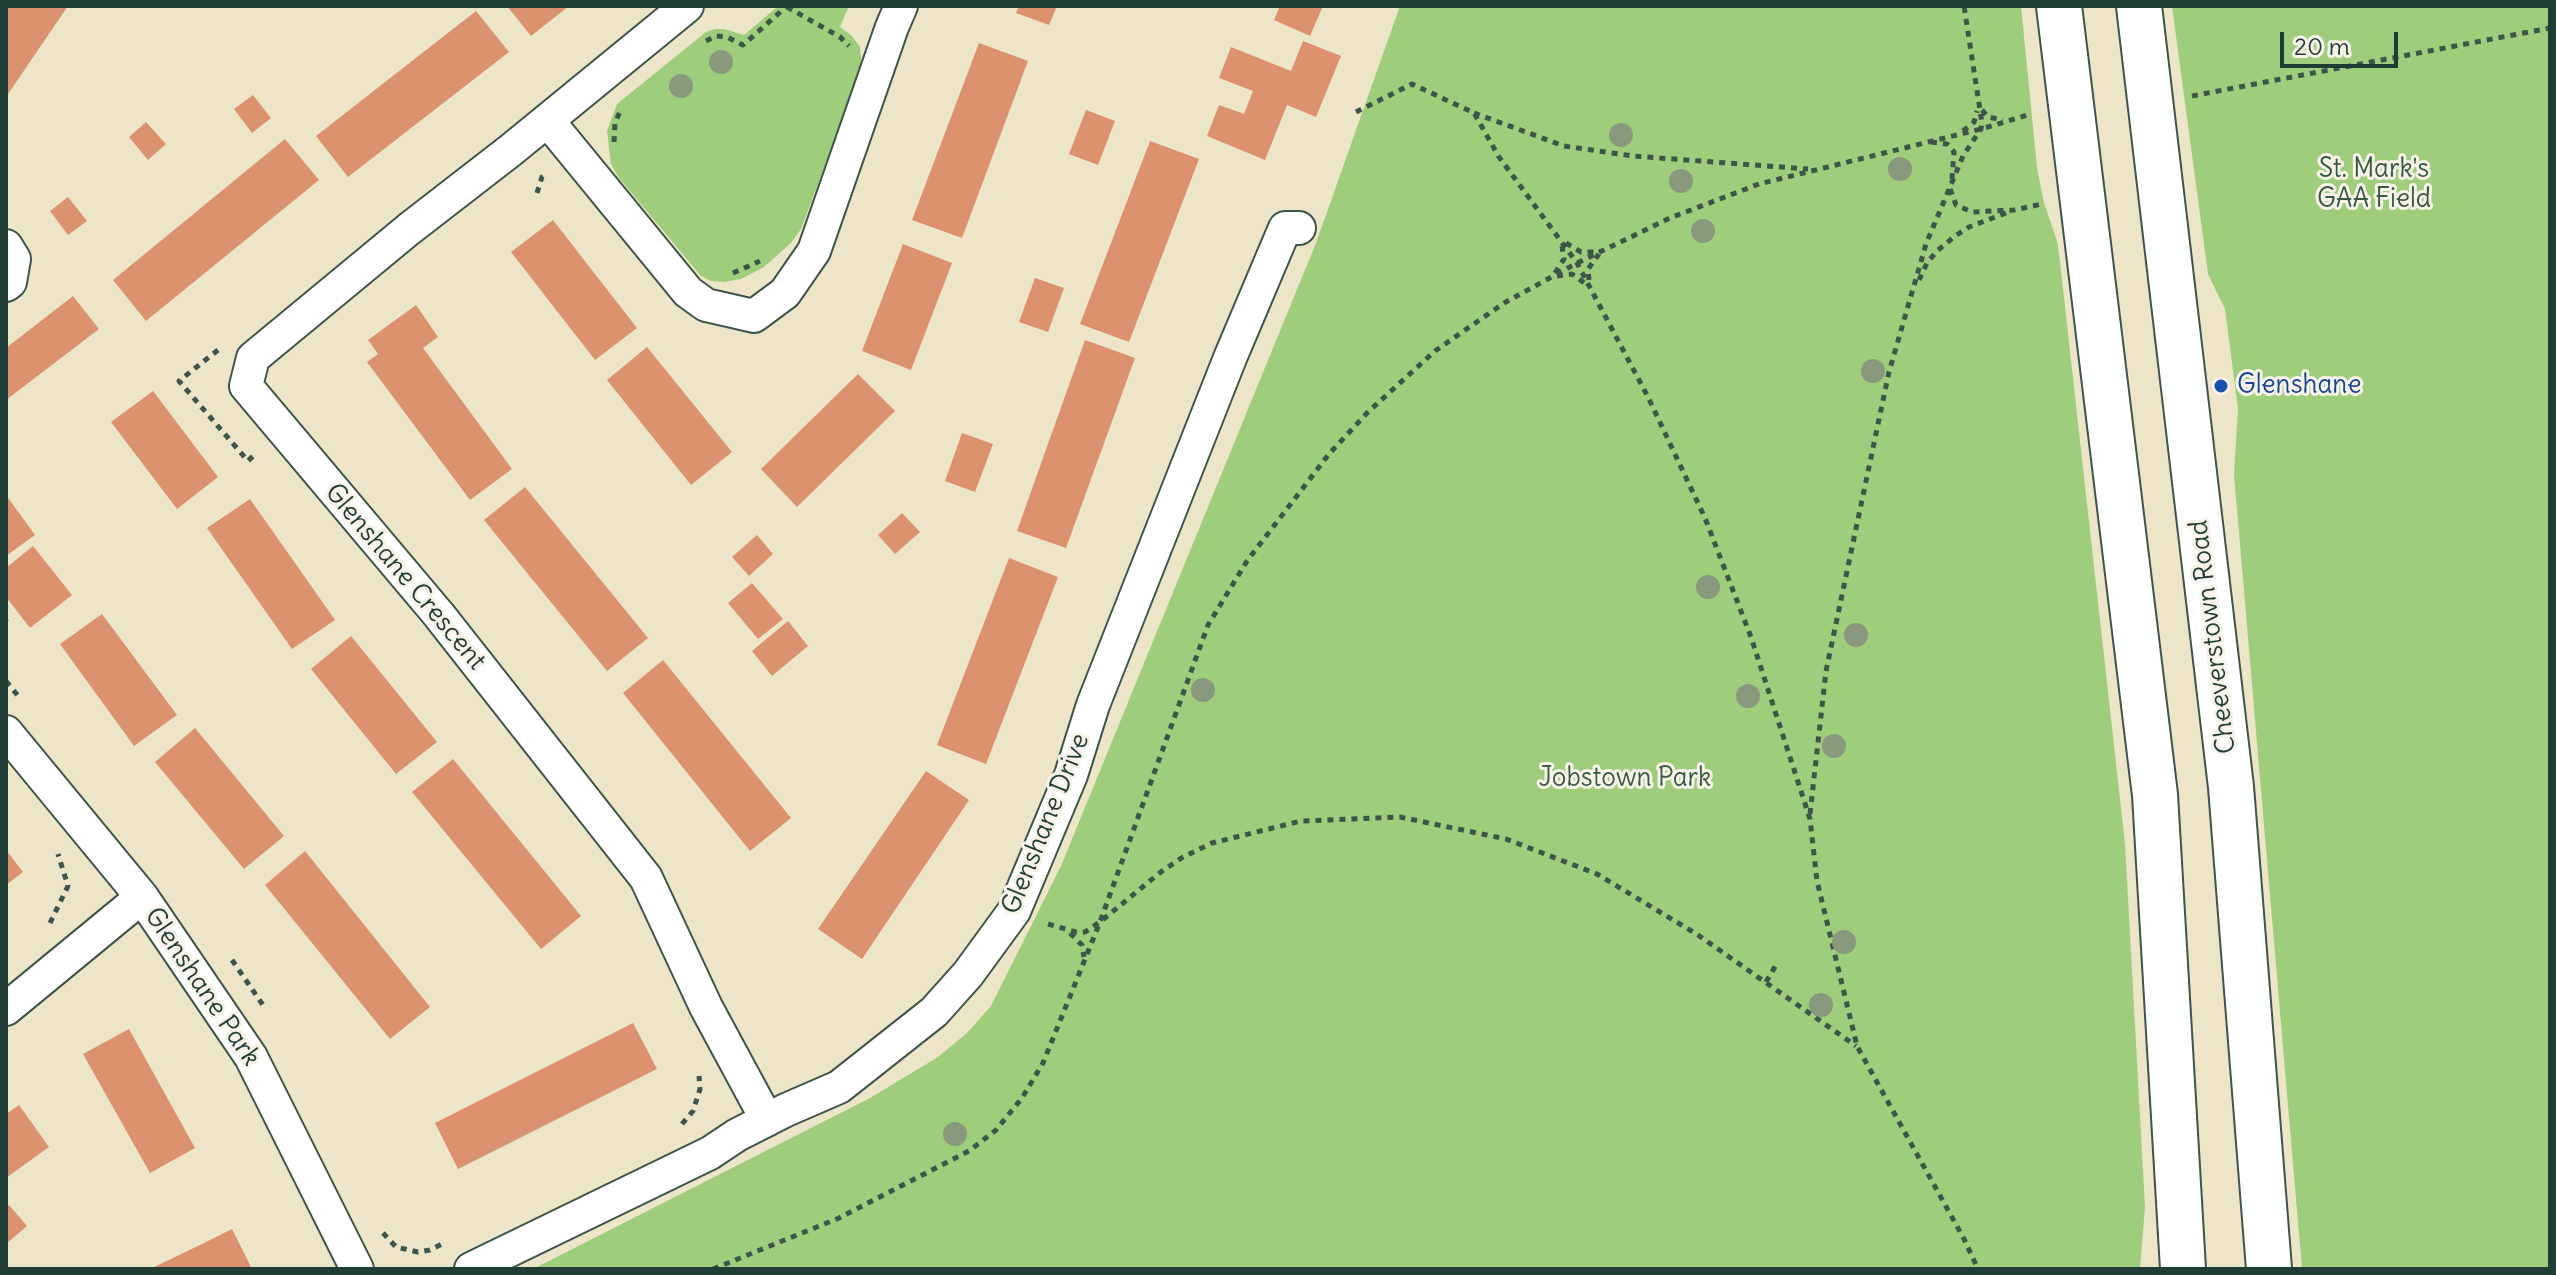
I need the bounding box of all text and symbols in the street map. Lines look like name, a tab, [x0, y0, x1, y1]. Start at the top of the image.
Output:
scale bar	[2284, 16, 2402, 66]
text: 20 m	[2294, 31, 2350, 61]
park label: St. Mark's GAA Field	[2317, 154, 2431, 216]
place label: Glenshane	[2237, 370, 2361, 402]
marker: Glenshane	[2212, 377, 2230, 395]
street label: Glenshane Crescent	[318, 478, 492, 676]
street label: Cheeverstown Road	[2183, 518, 2243, 756]
street label: Glenshane Drive	[996, 729, 1096, 919]
park label: Jobstown Park	[1539, 763, 1711, 795]
street label: Glenshane Park	[138, 902, 266, 1072]

